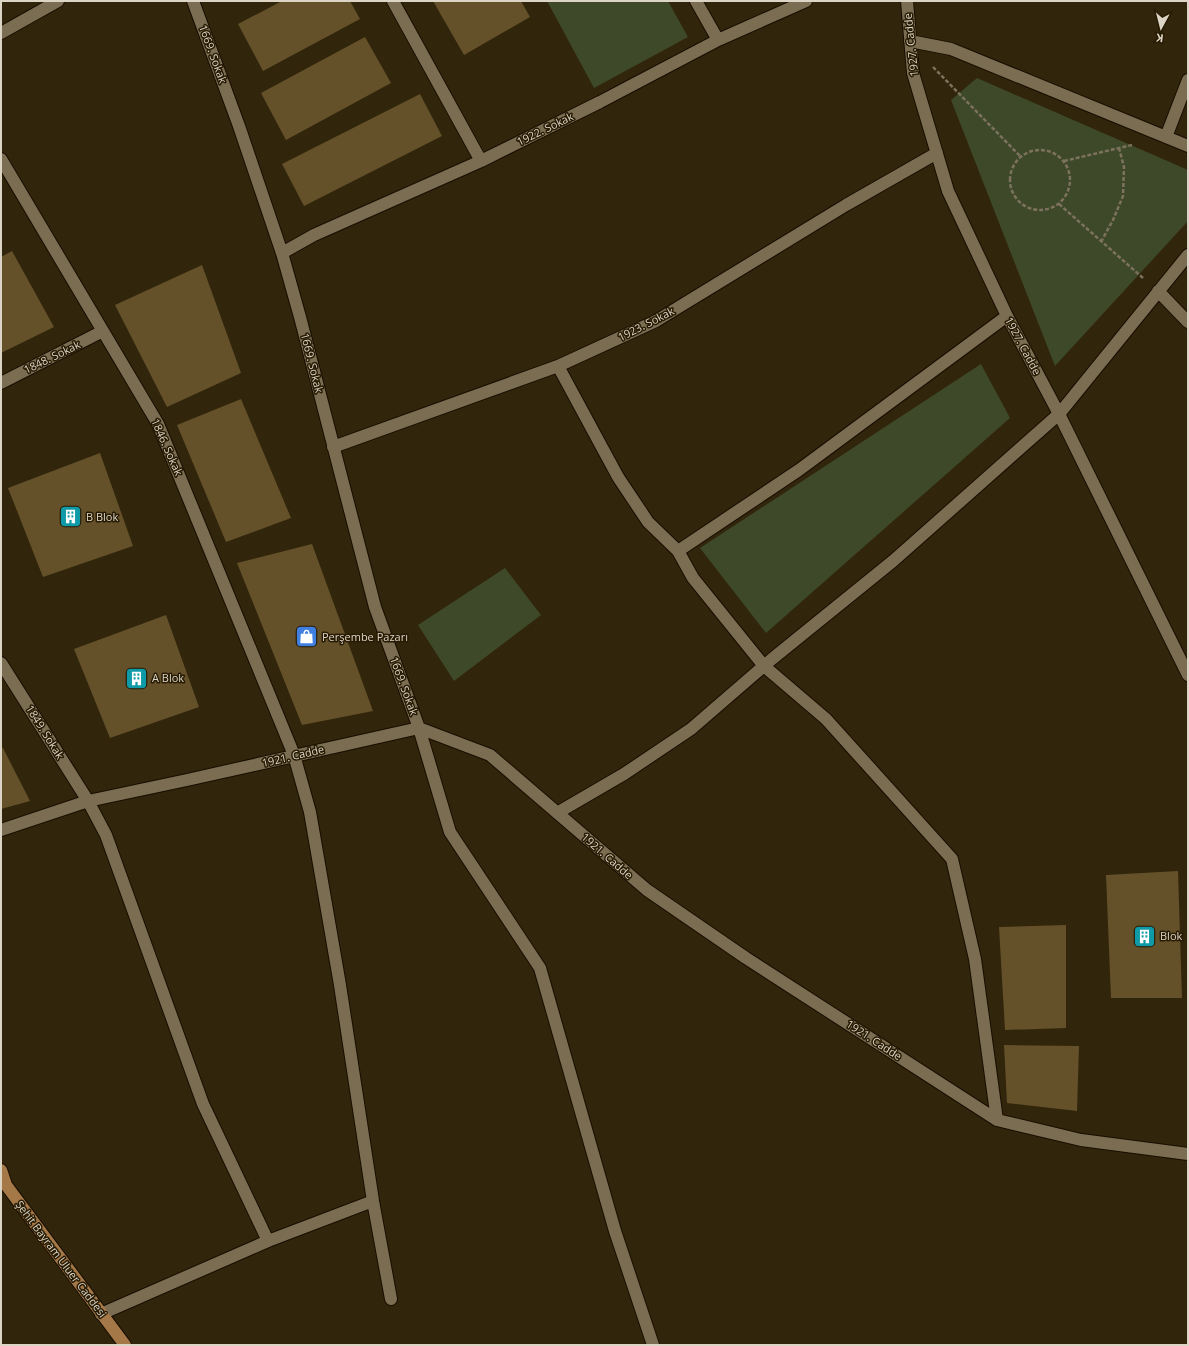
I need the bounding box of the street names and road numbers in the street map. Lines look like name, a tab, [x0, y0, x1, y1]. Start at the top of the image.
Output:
street label: 1927. Cadde	[900, 13, 921, 77]
street label: 1669. Sokak	[196, 22, 231, 85]
street label: 1922. Sokak	[514, 108, 576, 149]
street label: 1923. Sokak	[615, 303, 677, 344]
street label: 1927. Cadde	[1002, 314, 1045, 377]
street label: 1669. Sokak	[298, 331, 327, 395]
street label: 1848. Sokak	[21, 336, 83, 377]
street label: 1846. Sokak	[148, 416, 187, 478]
street label: 1669. Sokak	[387, 654, 422, 717]
street label: 1849. Sokak	[23, 702, 68, 762]
street label: 1921. Cadde	[260, 741, 326, 770]
street label: 1921. Cadde	[578, 829, 636, 882]
street label: 1921. Cadde	[844, 1016, 905, 1063]
street label: Şehit Bayram Uluer Caddesi	[12, 1197, 110, 1320]

